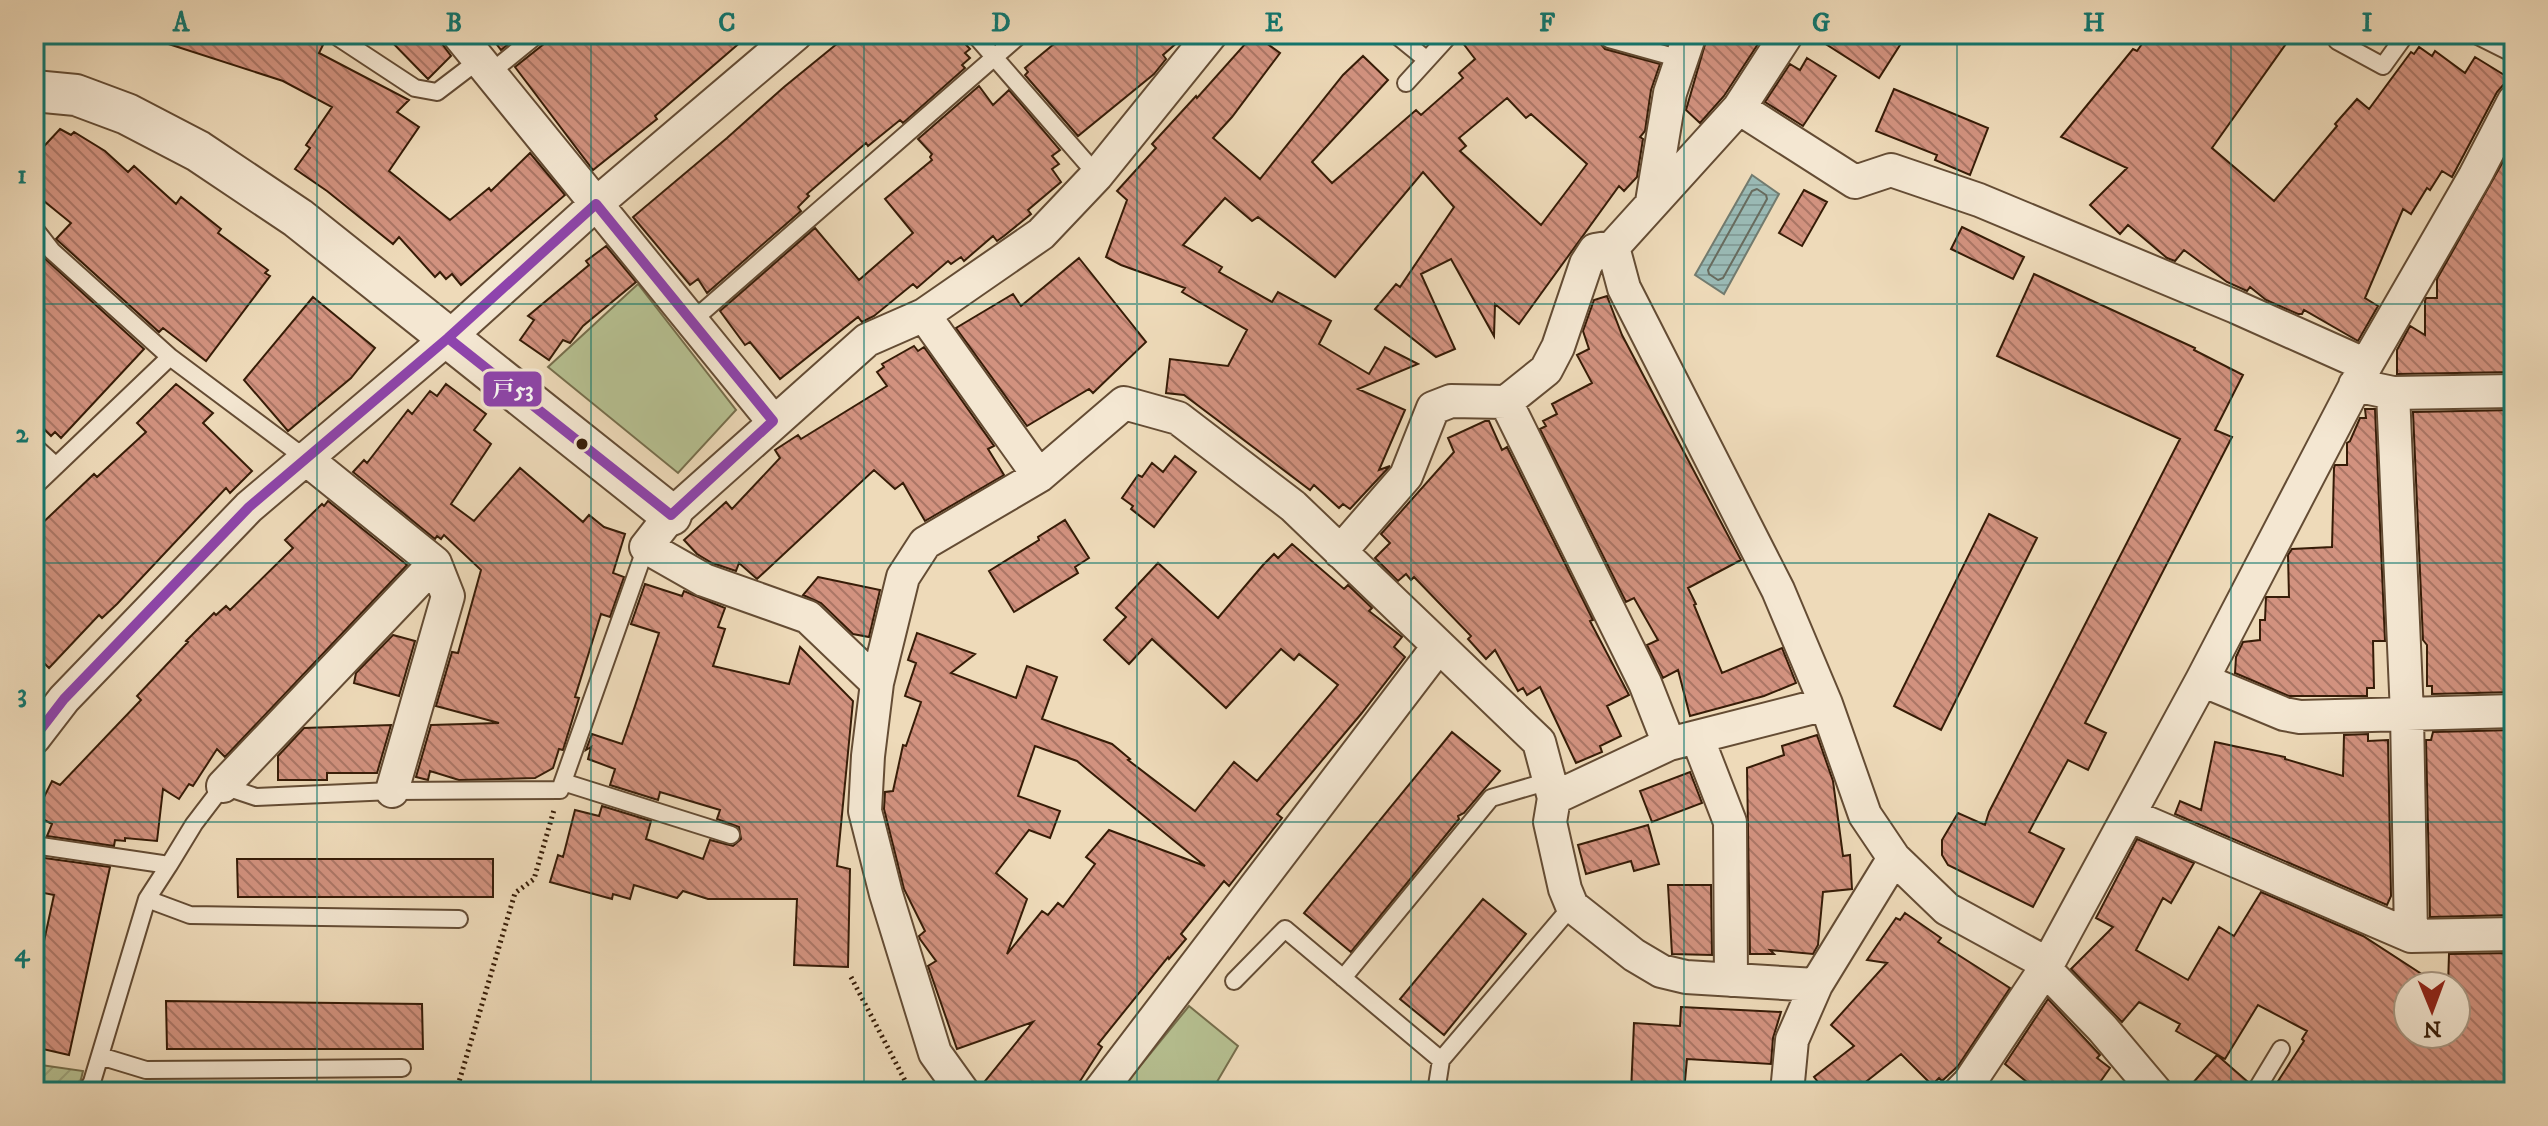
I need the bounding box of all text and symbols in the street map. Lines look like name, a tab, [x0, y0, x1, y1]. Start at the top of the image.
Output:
text: A	[172, 7, 191, 40]
text: B	[446, 7, 462, 40]
text: C	[718, 7, 736, 40]
text: D	[991, 7, 1011, 40]
text: E	[1265, 7, 1283, 40]
text: F	[1539, 7, 1556, 40]
text: G	[1812, 7, 1830, 40]
text: H	[2083, 7, 2105, 40]
text: I	[2362, 7, 2373, 40]
text: 1	[17, 159, 27, 192]
line badge: 戸53	[482, 370, 543, 408]
text: 戸53	[492, 377, 534, 404]
text: 2	[16, 418, 30, 451]
unlabelled marker	[574, 436, 590, 452]
text: 3	[17, 678, 27, 711]
text: 4	[15, 937, 31, 970]
north arrow	[2392, 970, 2472, 1050]
text: N	[2423, 1015, 2442, 1042]

